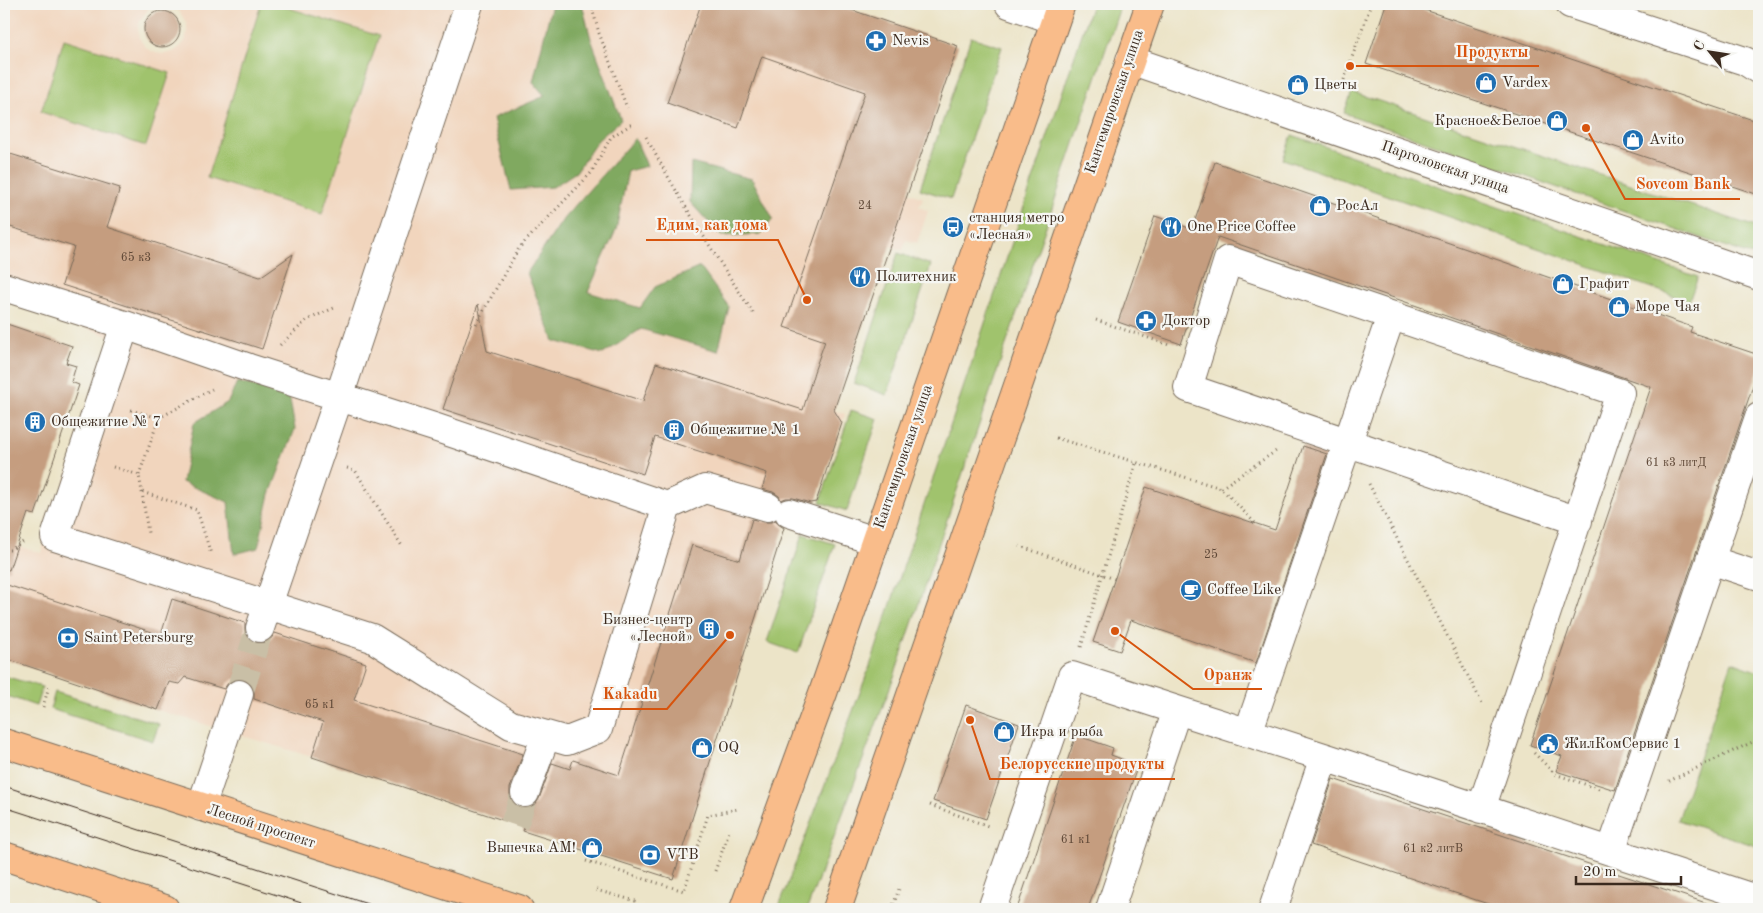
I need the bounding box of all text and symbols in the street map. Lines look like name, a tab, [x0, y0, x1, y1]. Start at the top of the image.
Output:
street label: Кантемировская улица	[1083, 27, 1147, 176]
north arrow	[1686, 28, 1736, 78]
pharmacy icon: Nevis	[864, 29, 888, 53]
place label: Nevis	[892, 34, 929, 49]
callout: Продукты	[1446, 35, 1539, 66]
text: С	[1691, 38, 1708, 54]
text: Продукты	[1456, 45, 1528, 61]
shop icon: Vardex	[1474, 71, 1498, 95]
shop icon: Цветы	[1286, 73, 1310, 97]
place label: Vardex	[1502, 76, 1549, 91]
place label: Цветы	[1314, 78, 1357, 93]
shop icon: Красное&Белое	[1545, 109, 1569, 133]
place label: Красное&Белое	[1435, 114, 1541, 129]
shop icon: Avito	[1621, 128, 1645, 152]
place label: Avito	[1649, 133, 1684, 148]
street label: Парголовская улица	[1379, 139, 1511, 197]
callout: Sovcom Bank	[1625, 168, 1740, 199]
text: Sovcom Bank	[1636, 177, 1730, 193]
shop icon: РосАл	[1308, 194, 1332, 218]
place label: РосАл	[1336, 199, 1378, 214]
house number: 24	[858, 200, 872, 212]
callout: Едим, как дома	[646, 209, 778, 240]
place label: станция метро «Лесная»	[969, 211, 1064, 243]
bus stop icon: станция метро «Лесная»	[941, 215, 965, 239]
restaurant icon: One Price Coffee	[1159, 215, 1183, 239]
text: Едим, как дома	[656, 218, 768, 234]
place label: One Price Coffee	[1187, 220, 1296, 235]
house number: 65 к3	[121, 251, 151, 264]
restaurant icon: Политехник	[848, 265, 872, 289]
place label: Политехник	[876, 270, 957, 285]
shop icon: Графит	[1551, 272, 1575, 296]
place label: Графит	[1579, 277, 1629, 292]
shop icon: Море Чая	[1607, 295, 1631, 319]
place label: Море Чая	[1635, 300, 1700, 315]
pharmacy icon: Доктор	[1134, 309, 1158, 333]
place label: Доктор	[1162, 314, 1211, 329]
street label: Кантемировская улица	[872, 382, 936, 531]
building icon: Общежитие № 7	[23, 410, 47, 434]
place label: Общежитие № 7	[51, 415, 161, 430]
building icon: Общежитие № 1	[662, 418, 686, 442]
place label: Общежитие № 1	[690, 423, 800, 438]
house number: 61 к3 литД	[1646, 457, 1706, 469]
house number: 25	[1204, 548, 1218, 561]
cafe icon: Coffee Like	[1179, 578, 1203, 602]
place label: Coffee Like	[1207, 583, 1281, 598]
place label: Бизнес-центр «Лесной»	[602, 613, 693, 645]
building icon: Бизнес-центр «Лесной»	[697, 617, 721, 641]
bank icon: Saint Petersburg	[56, 626, 80, 650]
place label: Saint Petersburg	[84, 631, 193, 646]
callout: Оранж	[1193, 658, 1262, 689]
text: Оранж	[1204, 668, 1253, 684]
callout: Kakadu	[593, 678, 667, 709]
text: Kakadu	[603, 687, 658, 703]
house number: 65 к1	[305, 698, 335, 711]
shop icon: Икра и рыба	[992, 720, 1016, 744]
place label: Икра и рыба	[1020, 725, 1104, 740]
public building icon: ЖилКомСервис 1	[1536, 732, 1560, 756]
shop icon: OQ	[690, 736, 714, 760]
place label: ЖилКомСервис 1	[1564, 737, 1681, 752]
place label: OQ	[718, 741, 739, 756]
callout: Белорусские продукты	[990, 748, 1175, 779]
text: Белорусские продукты	[999, 757, 1165, 773]
street label: Лесной проспект	[205, 802, 317, 852]
house number: 61 к1	[1061, 834, 1091, 846]
shop icon: Выпечка АМ!	[580, 836, 604, 860]
place label: Выпечка АМ!	[487, 841, 576, 856]
bank icon: VTB	[638, 843, 662, 867]
house number: 61 к2 литВ	[1403, 843, 1463, 855]
place label: VTB	[666, 848, 699, 863]
scale bar	[1576, 853, 1680, 885]
text: 20 m	[1583, 865, 1617, 880]

